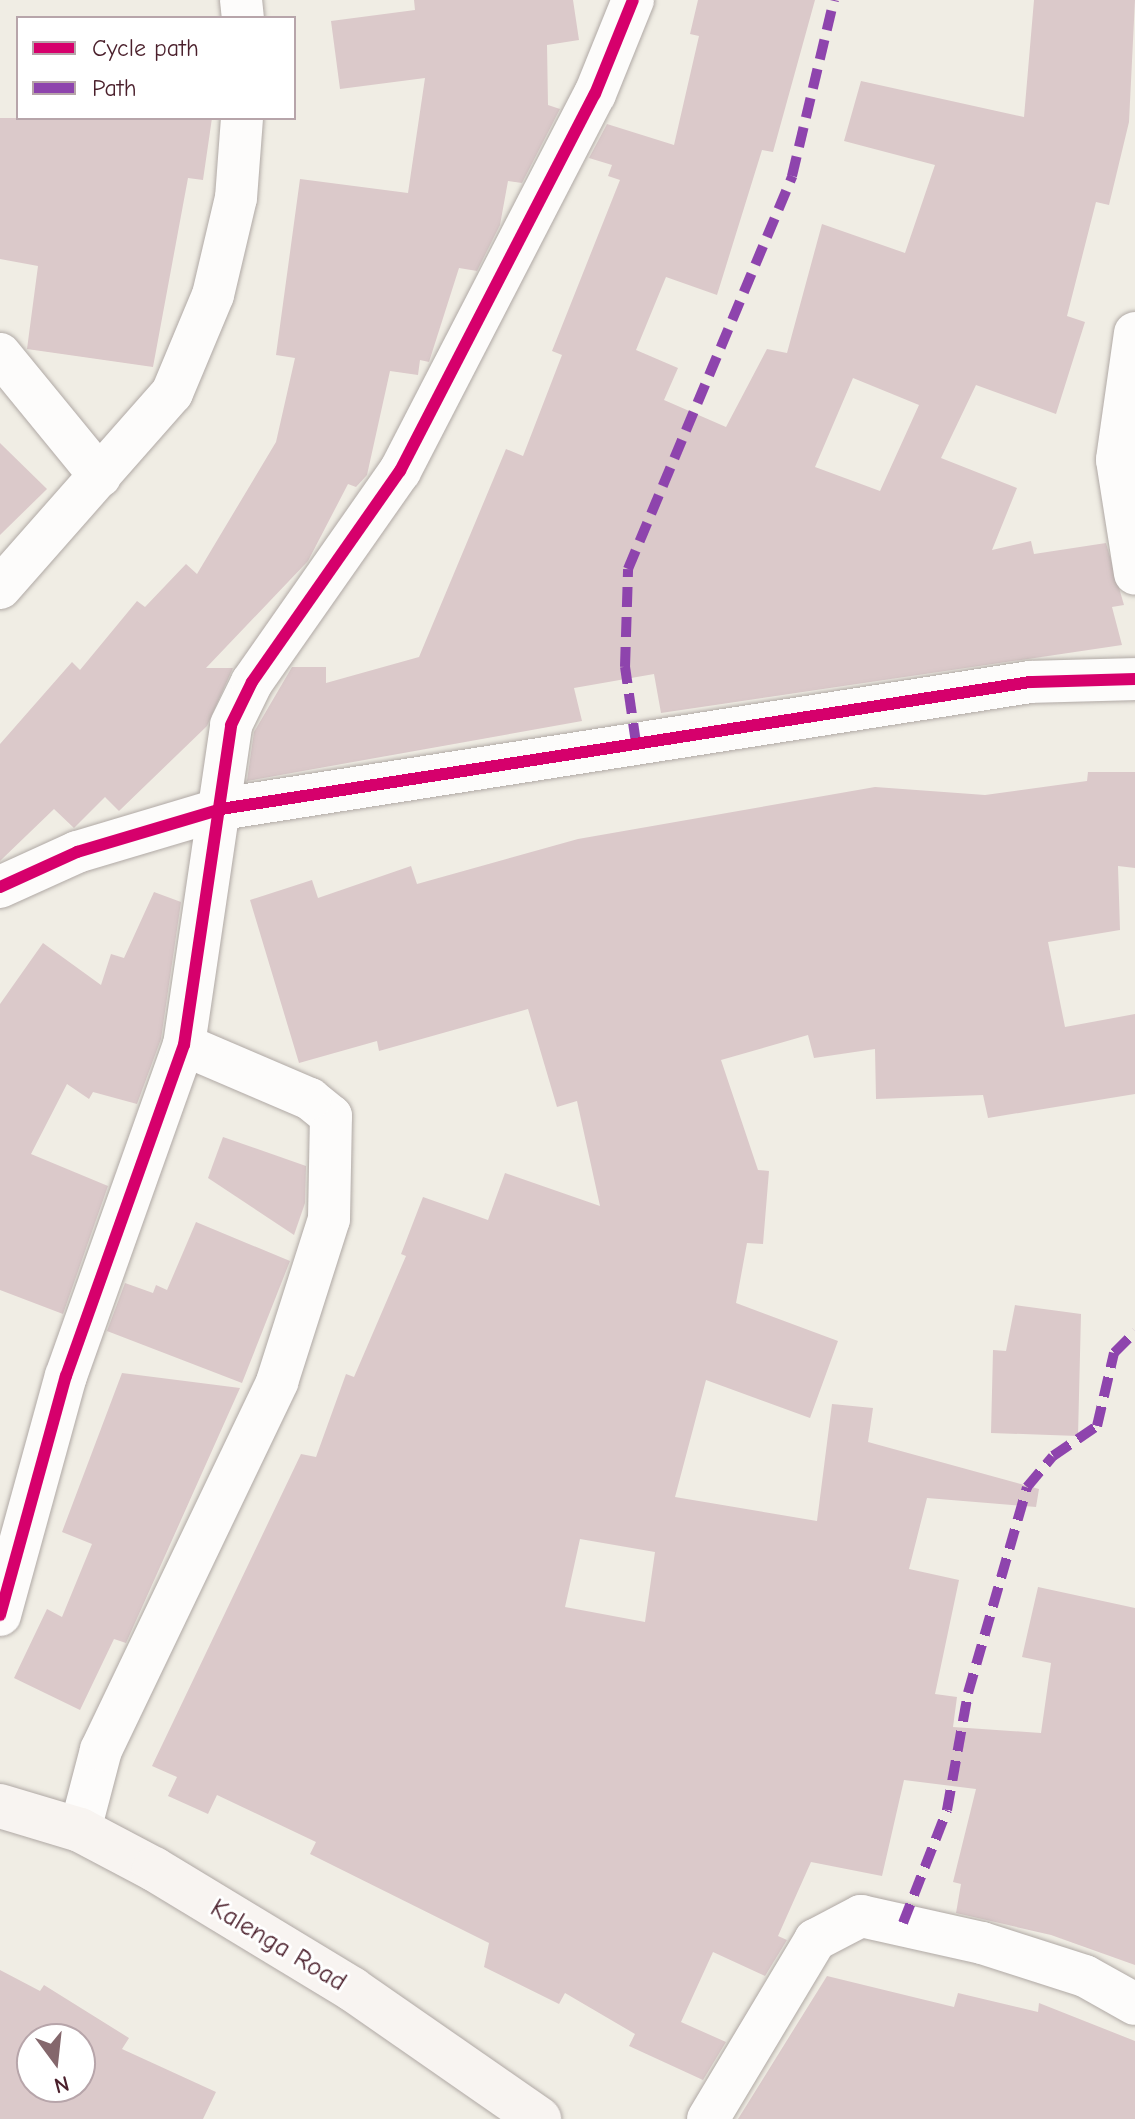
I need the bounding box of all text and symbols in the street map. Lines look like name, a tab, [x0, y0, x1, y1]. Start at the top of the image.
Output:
legend	[16, 16, 296, 120]
text: Cycle path	[92, 34, 199, 62]
text: Path	[92, 74, 137, 102]
street label: Kalenga Road	[204, 1893, 352, 1999]
north arrow	[16, 2023, 96, 2103]
text: N	[51, 2070, 72, 2099]

